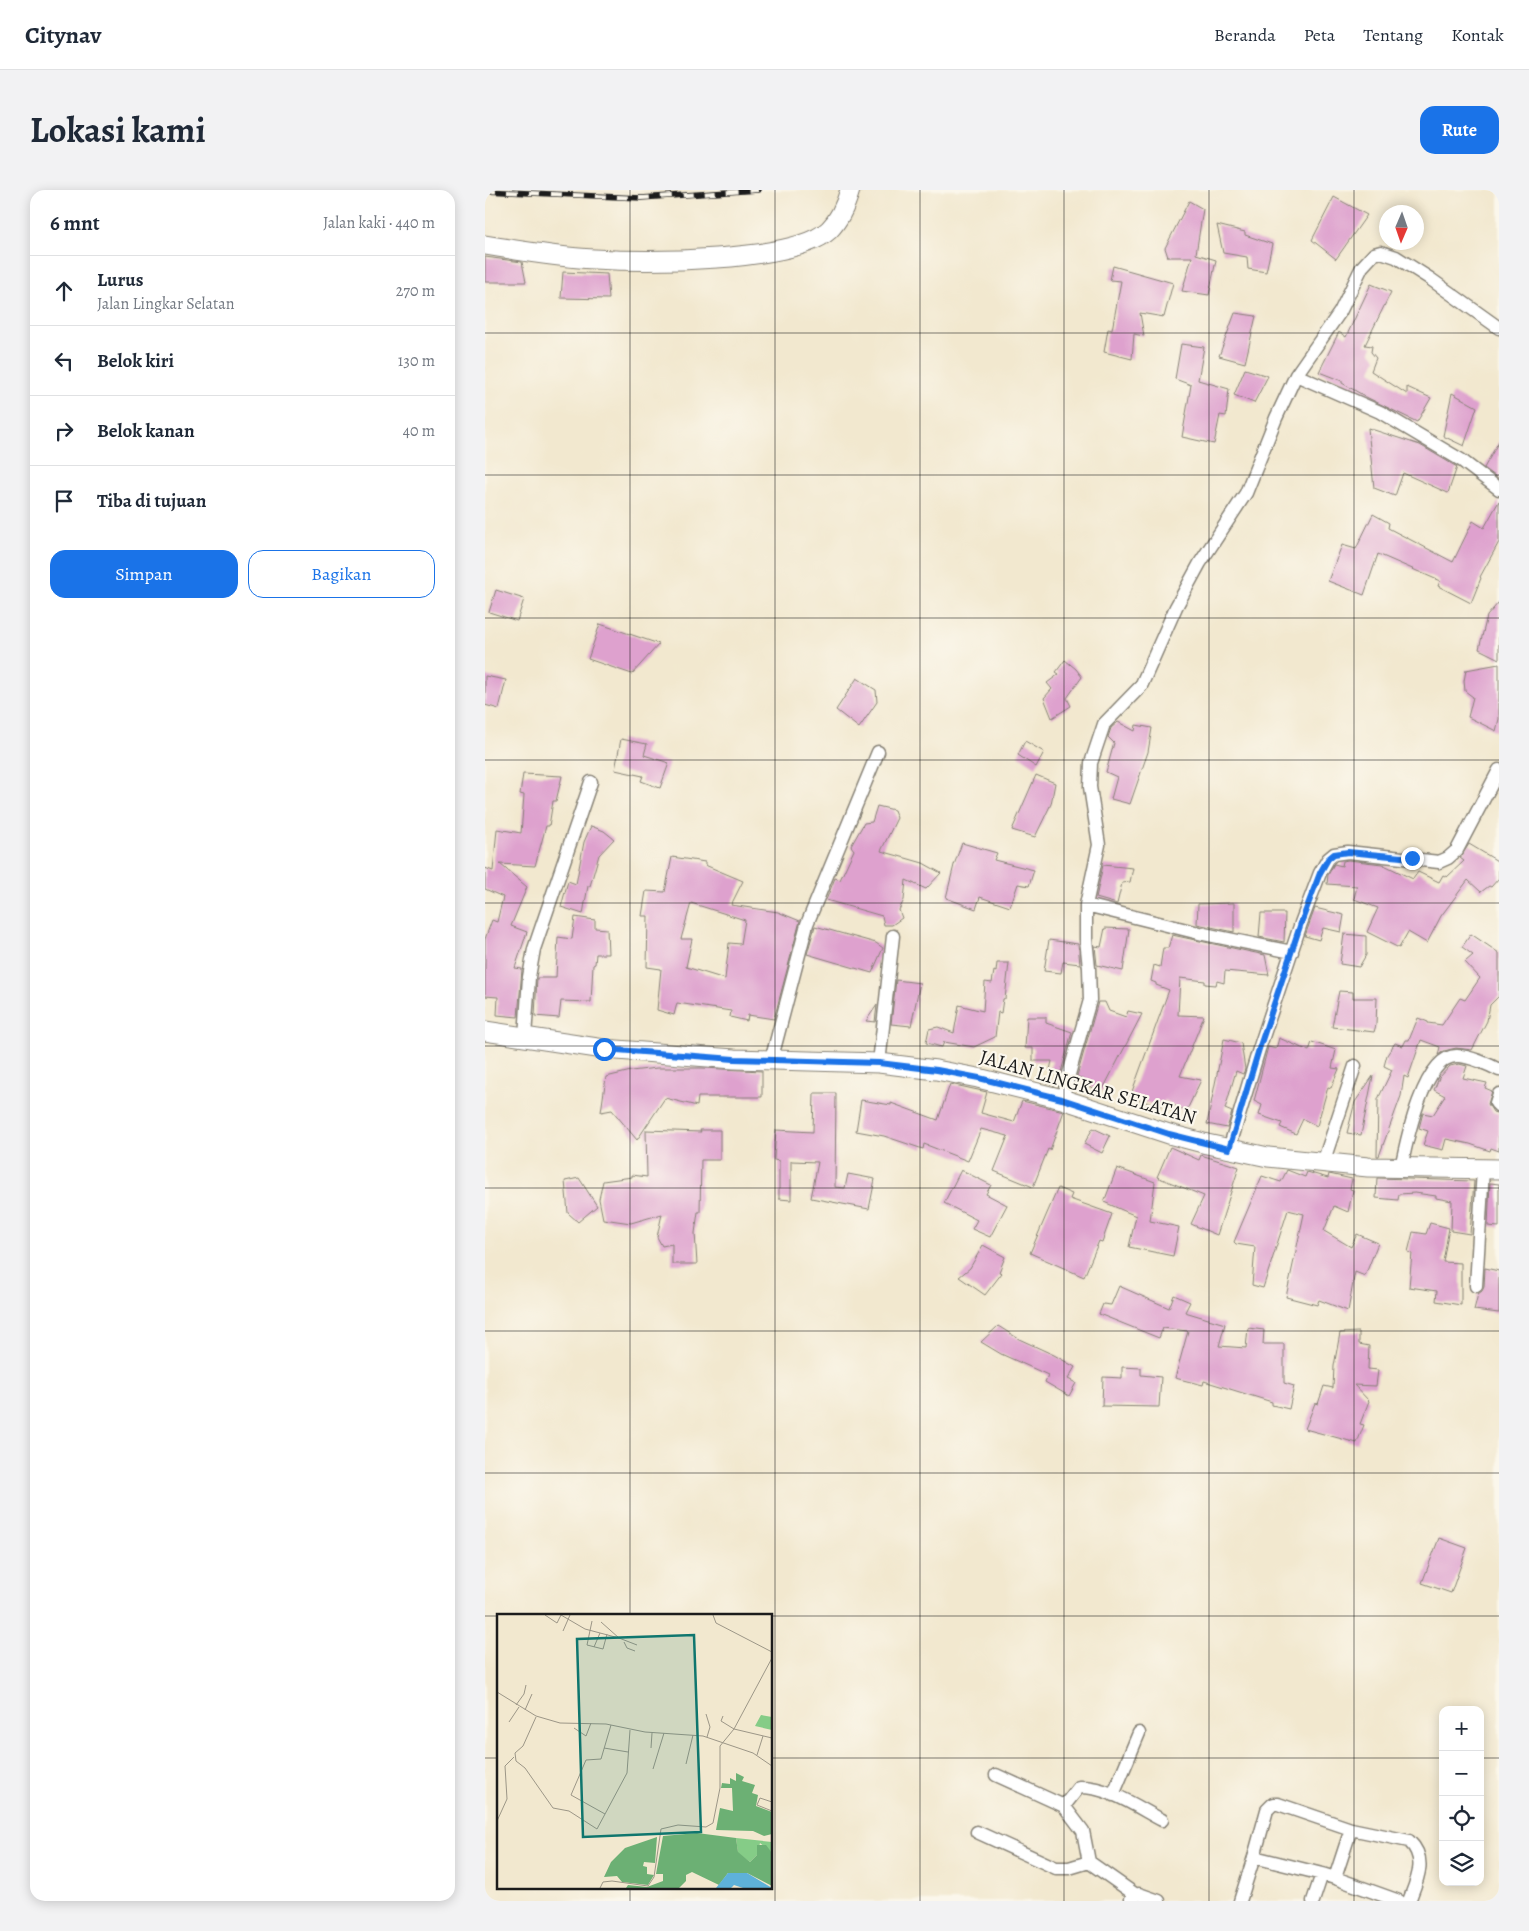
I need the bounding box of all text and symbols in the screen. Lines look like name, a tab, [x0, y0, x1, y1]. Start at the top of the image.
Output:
text: Citynav	[25, 19, 101, 51]
text: Beranda	[1214, 23, 1276, 47]
text: Peta	[1304, 23, 1335, 47]
text: Tentang	[1363, 23, 1423, 47]
text: Kontak	[1451, 23, 1504, 47]
text: Lokasi kami	[30, 106, 206, 154]
button: Rute	[1420, 106, 1499, 154]
north arrow	[1379, 205, 1424, 250]
text: 6 mnt	[50, 209, 100, 237]
text: Jalan kaki · 440 m	[323, 212, 435, 234]
text: Lurus	[97, 267, 143, 293]
icon: ahead	[50, 277, 78, 305]
text: 270 m	[396, 280, 435, 302]
text: Jalan Lingkar Selatan	[97, 293, 235, 315]
icon: left	[50, 347, 78, 375]
text: Belok kiri	[97, 348, 174, 374]
text: 130 m	[398, 350, 435, 372]
icon: right	[50, 417, 78, 445]
text: Belok kanan	[97, 418, 195, 444]
text: 40 m	[403, 420, 435, 442]
icon: arrive	[50, 487, 78, 515]
text: Tiba di tujuan	[97, 488, 206, 514]
button: Simpan	[50, 550, 238, 598]
button: Bagikan	[248, 550, 435, 598]
route end	[1401, 847, 1424, 870]
route start	[593, 1038, 616, 1061]
street label: JALAN LINGKAR SELATAN	[977, 1043, 1199, 1131]
inset map	[497, 1614, 773, 1888]
map controls	[1439, 1706, 1484, 1886]
button: +	[1439, 1706, 1484, 1751]
button: −	[1439, 1751, 1484, 1796]
button: locate	[1439, 1796, 1484, 1841]
button: layers	[1439, 1841, 1484, 1886]

